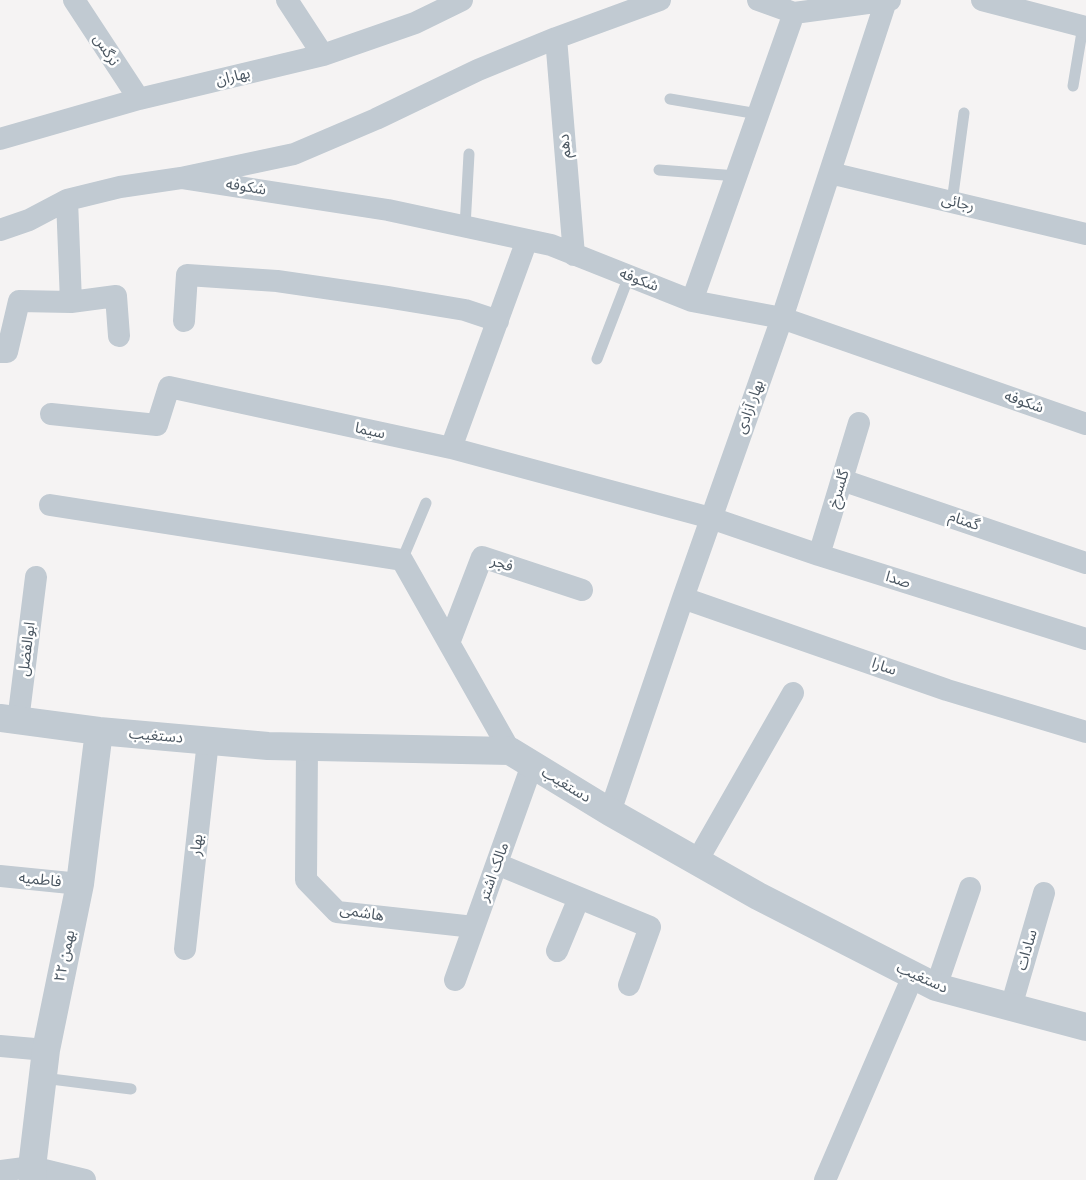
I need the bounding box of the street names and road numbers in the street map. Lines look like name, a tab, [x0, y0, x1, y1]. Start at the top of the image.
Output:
street label: نرگس	[89, 31, 123, 69]
street label: بهاران	[214, 64, 252, 90]
street label: دهم	[555, 133, 575, 159]
street label: شکوفه	[225, 175, 267, 199]
street label: رجائی	[940, 190, 976, 216]
street label: شکوفه	[617, 264, 661, 296]
street label: بهار آزادی	[732, 378, 768, 436]
street label: شکوفه	[1002, 387, 1046, 417]
street label: سیما	[353, 419, 387, 443]
street label: گلسرخ	[825, 468, 853, 510]
street label: گمنام	[946, 507, 982, 535]
street label: فجر	[489, 552, 515, 576]
street label: صدا	[883, 568, 913, 592]
street label: ابوالفضل	[15, 621, 39, 677]
street label: سارا	[869, 654, 899, 680]
street label: دستغیب	[128, 725, 184, 747]
street label: دستغیب	[538, 763, 594, 807]
street label: بهار	[187, 833, 207, 857]
street label: مالک اشتر	[475, 840, 513, 904]
street label: فاطمیه	[18, 869, 62, 891]
street label: هاشمی	[339, 901, 385, 925]
street label: سادات	[1013, 927, 1041, 973]
street label: ۲۲ بهمن	[51, 929, 79, 983]
street label: دستغیب	[894, 959, 950, 997]

